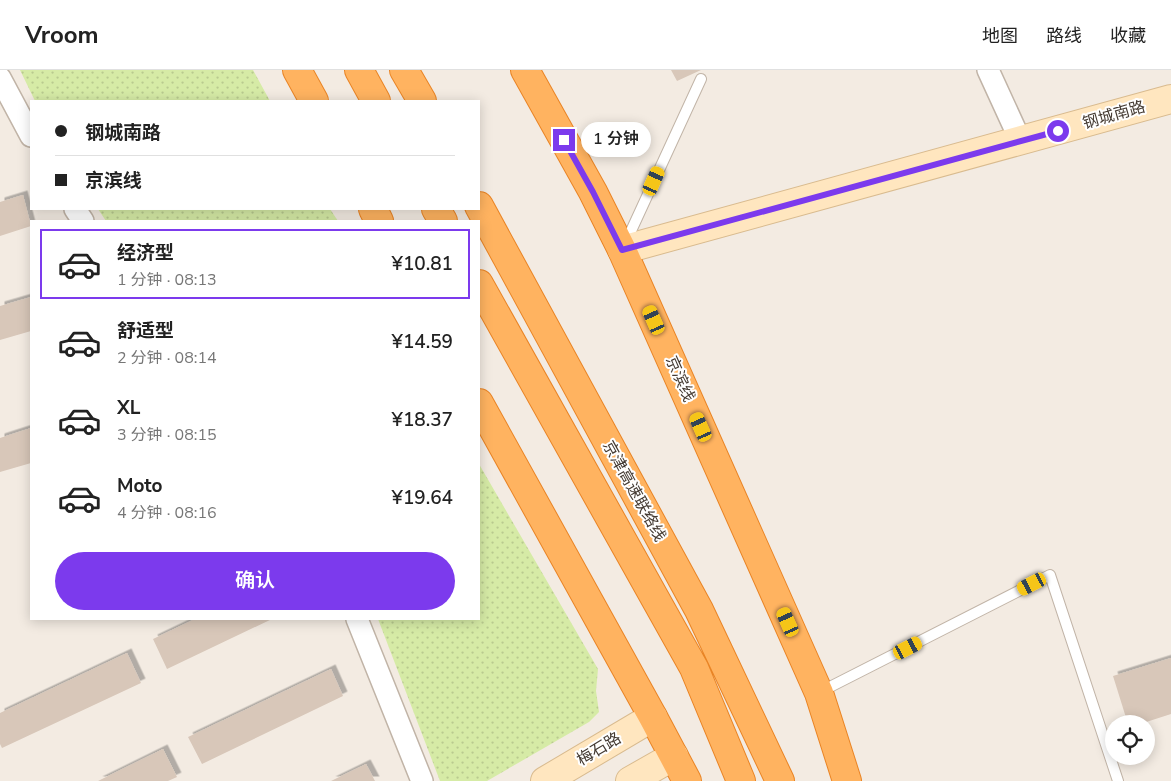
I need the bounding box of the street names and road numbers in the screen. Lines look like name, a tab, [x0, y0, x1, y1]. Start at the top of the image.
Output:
street label: 钢城南路	[1080, 96, 1148, 134]
street label: 京滨线	[660, 353, 700, 405]
street label: 京津高速联络线	[597, 437, 671, 545]
street label: 梅石路	[573, 727, 625, 771]

